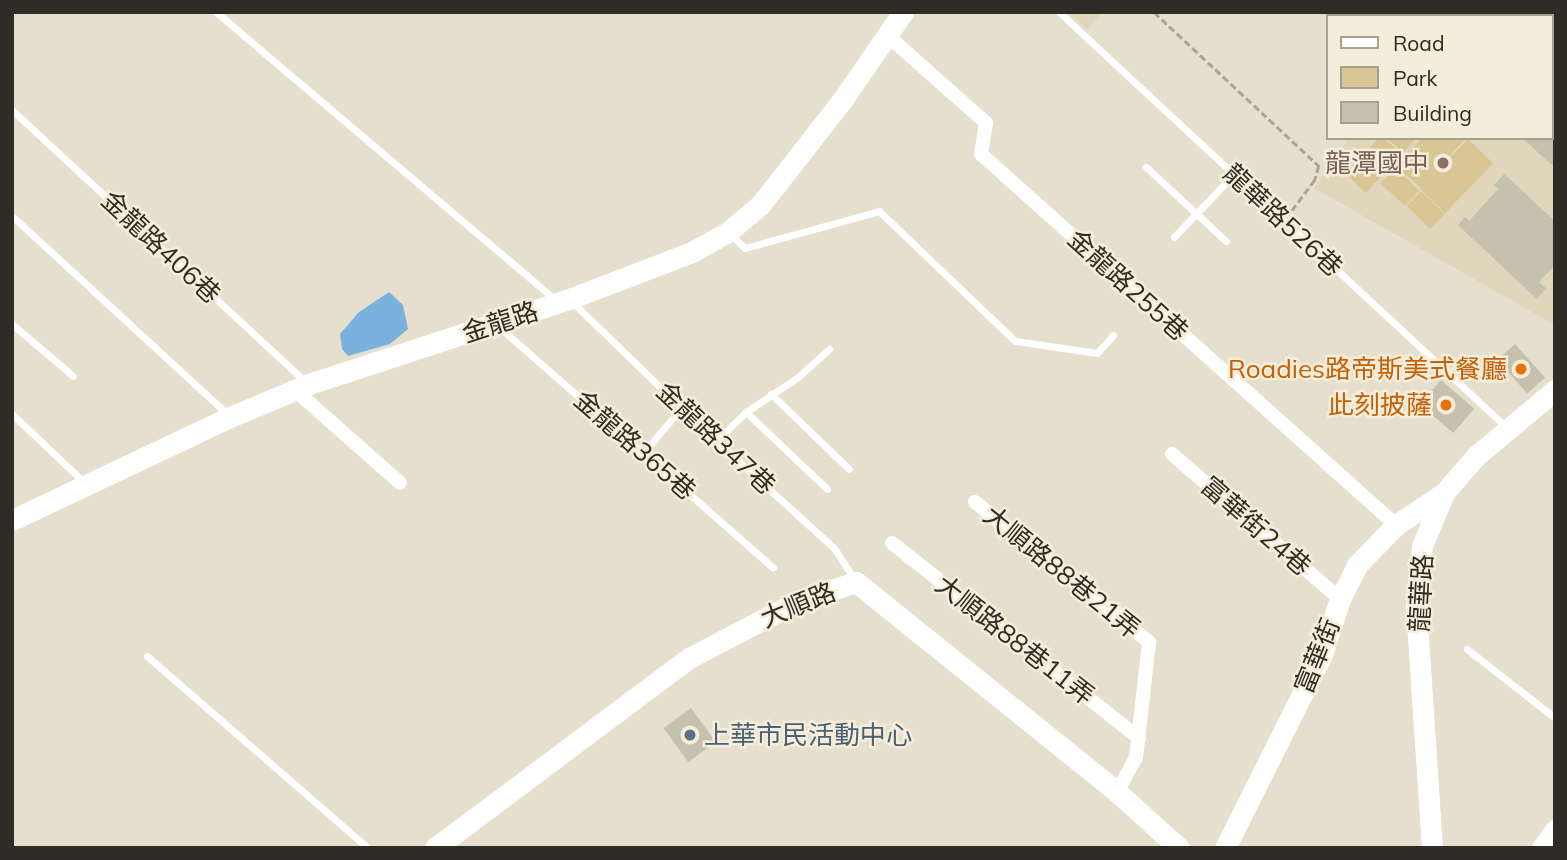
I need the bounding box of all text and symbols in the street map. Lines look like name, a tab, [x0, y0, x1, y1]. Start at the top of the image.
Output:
legend	[1326, 14, 1553, 140]
text: Road	[1393, 30, 1444, 56]
text: Park	[1393, 65, 1437, 91]
text: Building	[1393, 100, 1472, 126]
place label: 龍潭國中	[1325, 147, 1429, 179]
marker: 龍潭國中	[1435, 155, 1451, 171]
street label: 龍華路526巷	[1217, 157, 1349, 283]
street label: 金龍路406巷	[95, 184, 227, 310]
street label: 金龍路255巷	[1062, 223, 1194, 347]
street label: 金龍路	[458, 295, 542, 349]
place label: Roadies路帝斯美式餐廳	[1228, 353, 1507, 385]
marker: Roadies路帝斯美式餐廳	[1513, 361, 1529, 377]
street label: 金龍路347巷	[650, 375, 782, 501]
street label: 金龍路365巷	[568, 384, 702, 506]
place label: 此刻披薩	[1328, 389, 1432, 421]
marker: 此刻披薩	[1438, 397, 1454, 413]
street label: 富華街24巷	[1195, 470, 1317, 582]
street label: 大順路88巷21弄	[977, 499, 1147, 645]
street label: 龍華路	[1403, 553, 1439, 633]
street label: 大順路88巷11弄	[930, 568, 1100, 712]
street label: 大順路	[756, 576, 840, 634]
street label: 富華街	[1288, 614, 1346, 698]
place label: 上華市民活動中心	[704, 719, 912, 751]
marker: 上華市民活動中心	[682, 727, 698, 743]

